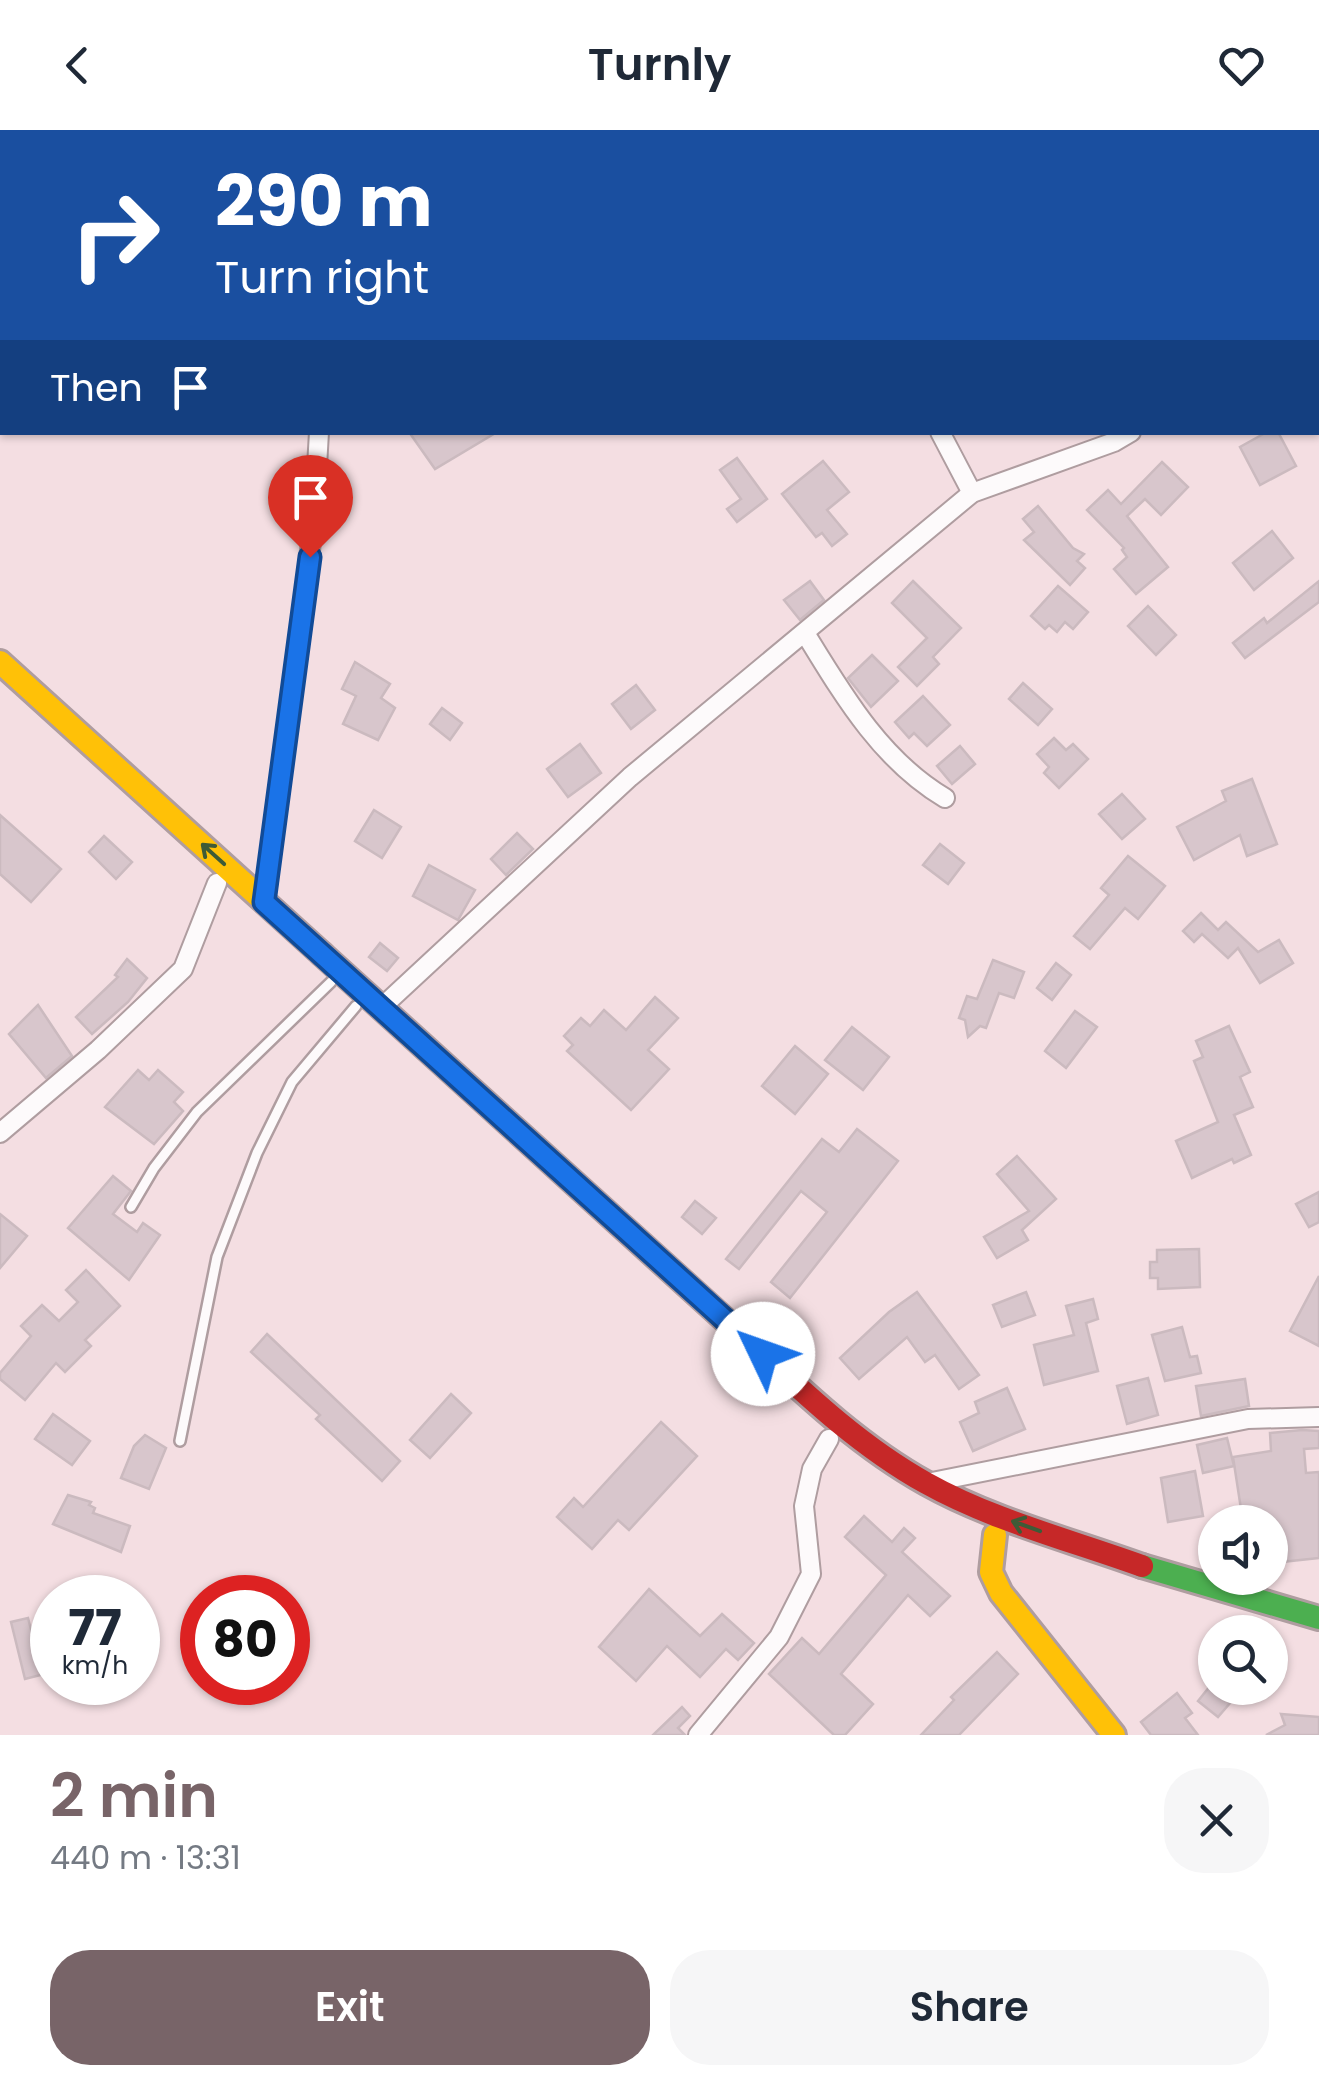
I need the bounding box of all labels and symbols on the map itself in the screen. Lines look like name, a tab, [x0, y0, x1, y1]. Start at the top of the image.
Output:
pin	[268, 455, 353, 558]
one-way arrow	[201, 843, 226, 866]
position arrow	[711, 1302, 815, 1406]
one-way arrow	[1011, 1516, 1042, 1534]
speed limit sign: 80	[180, 1575, 310, 1705]

